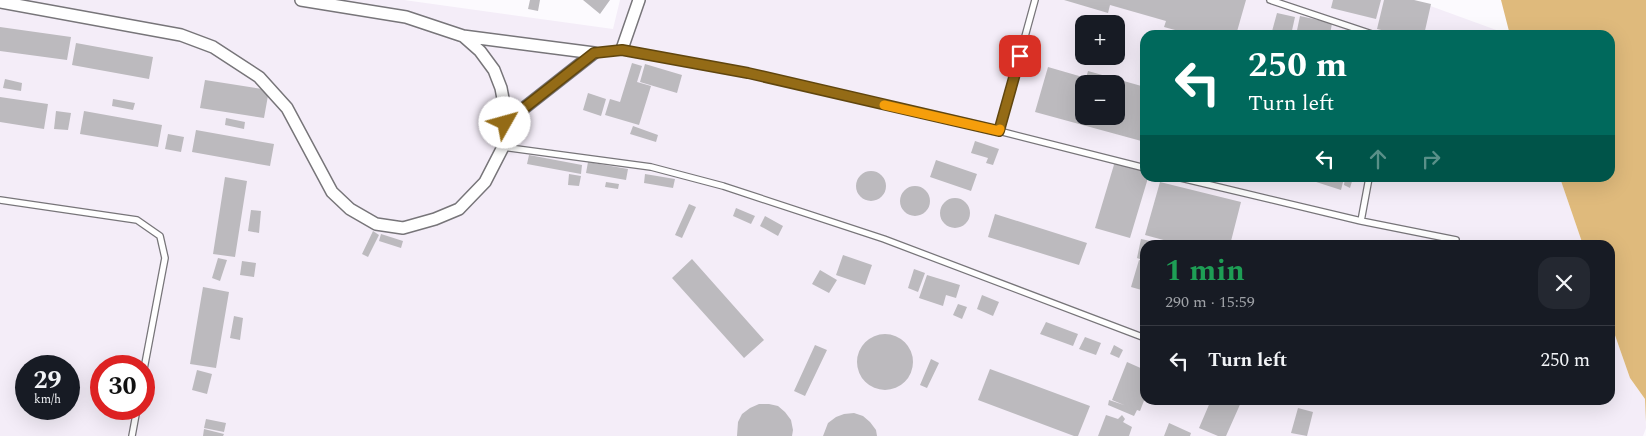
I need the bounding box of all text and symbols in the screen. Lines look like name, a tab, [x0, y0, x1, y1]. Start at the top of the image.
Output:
map controls	[1075, 15, 1125, 125]
button: +	[1075, 15, 1125, 65]
pin	[999, 35, 1041, 77]
text: 250 m	[1248, 39, 1347, 92]
icon: arrive	[1006, 42, 1034, 70]
icon: left	[1165, 50, 1230, 115]
button: −	[1075, 75, 1125, 125]
text: Turn left	[1248, 87, 1334, 120]
position arrow	[478, 96, 530, 148]
icon: left	[1311, 145, 1339, 173]
icon: ahead	[1364, 145, 1392, 173]
icon: right	[1417, 145, 1445, 173]
text: 1 min	[1165, 248, 1245, 294]
button: close	[1538, 257, 1590, 309]
text: 290 m · 15:59	[1165, 290, 1255, 314]
text: Turn left	[1208, 346, 1287, 375]
text: 250 m	[1540, 346, 1590, 375]
icon: left	[1165, 347, 1193, 375]
speed limit sign: 30	[90, 355, 155, 420]
text: 29	[33, 362, 62, 400]
text: km/h	[34, 390, 61, 409]

